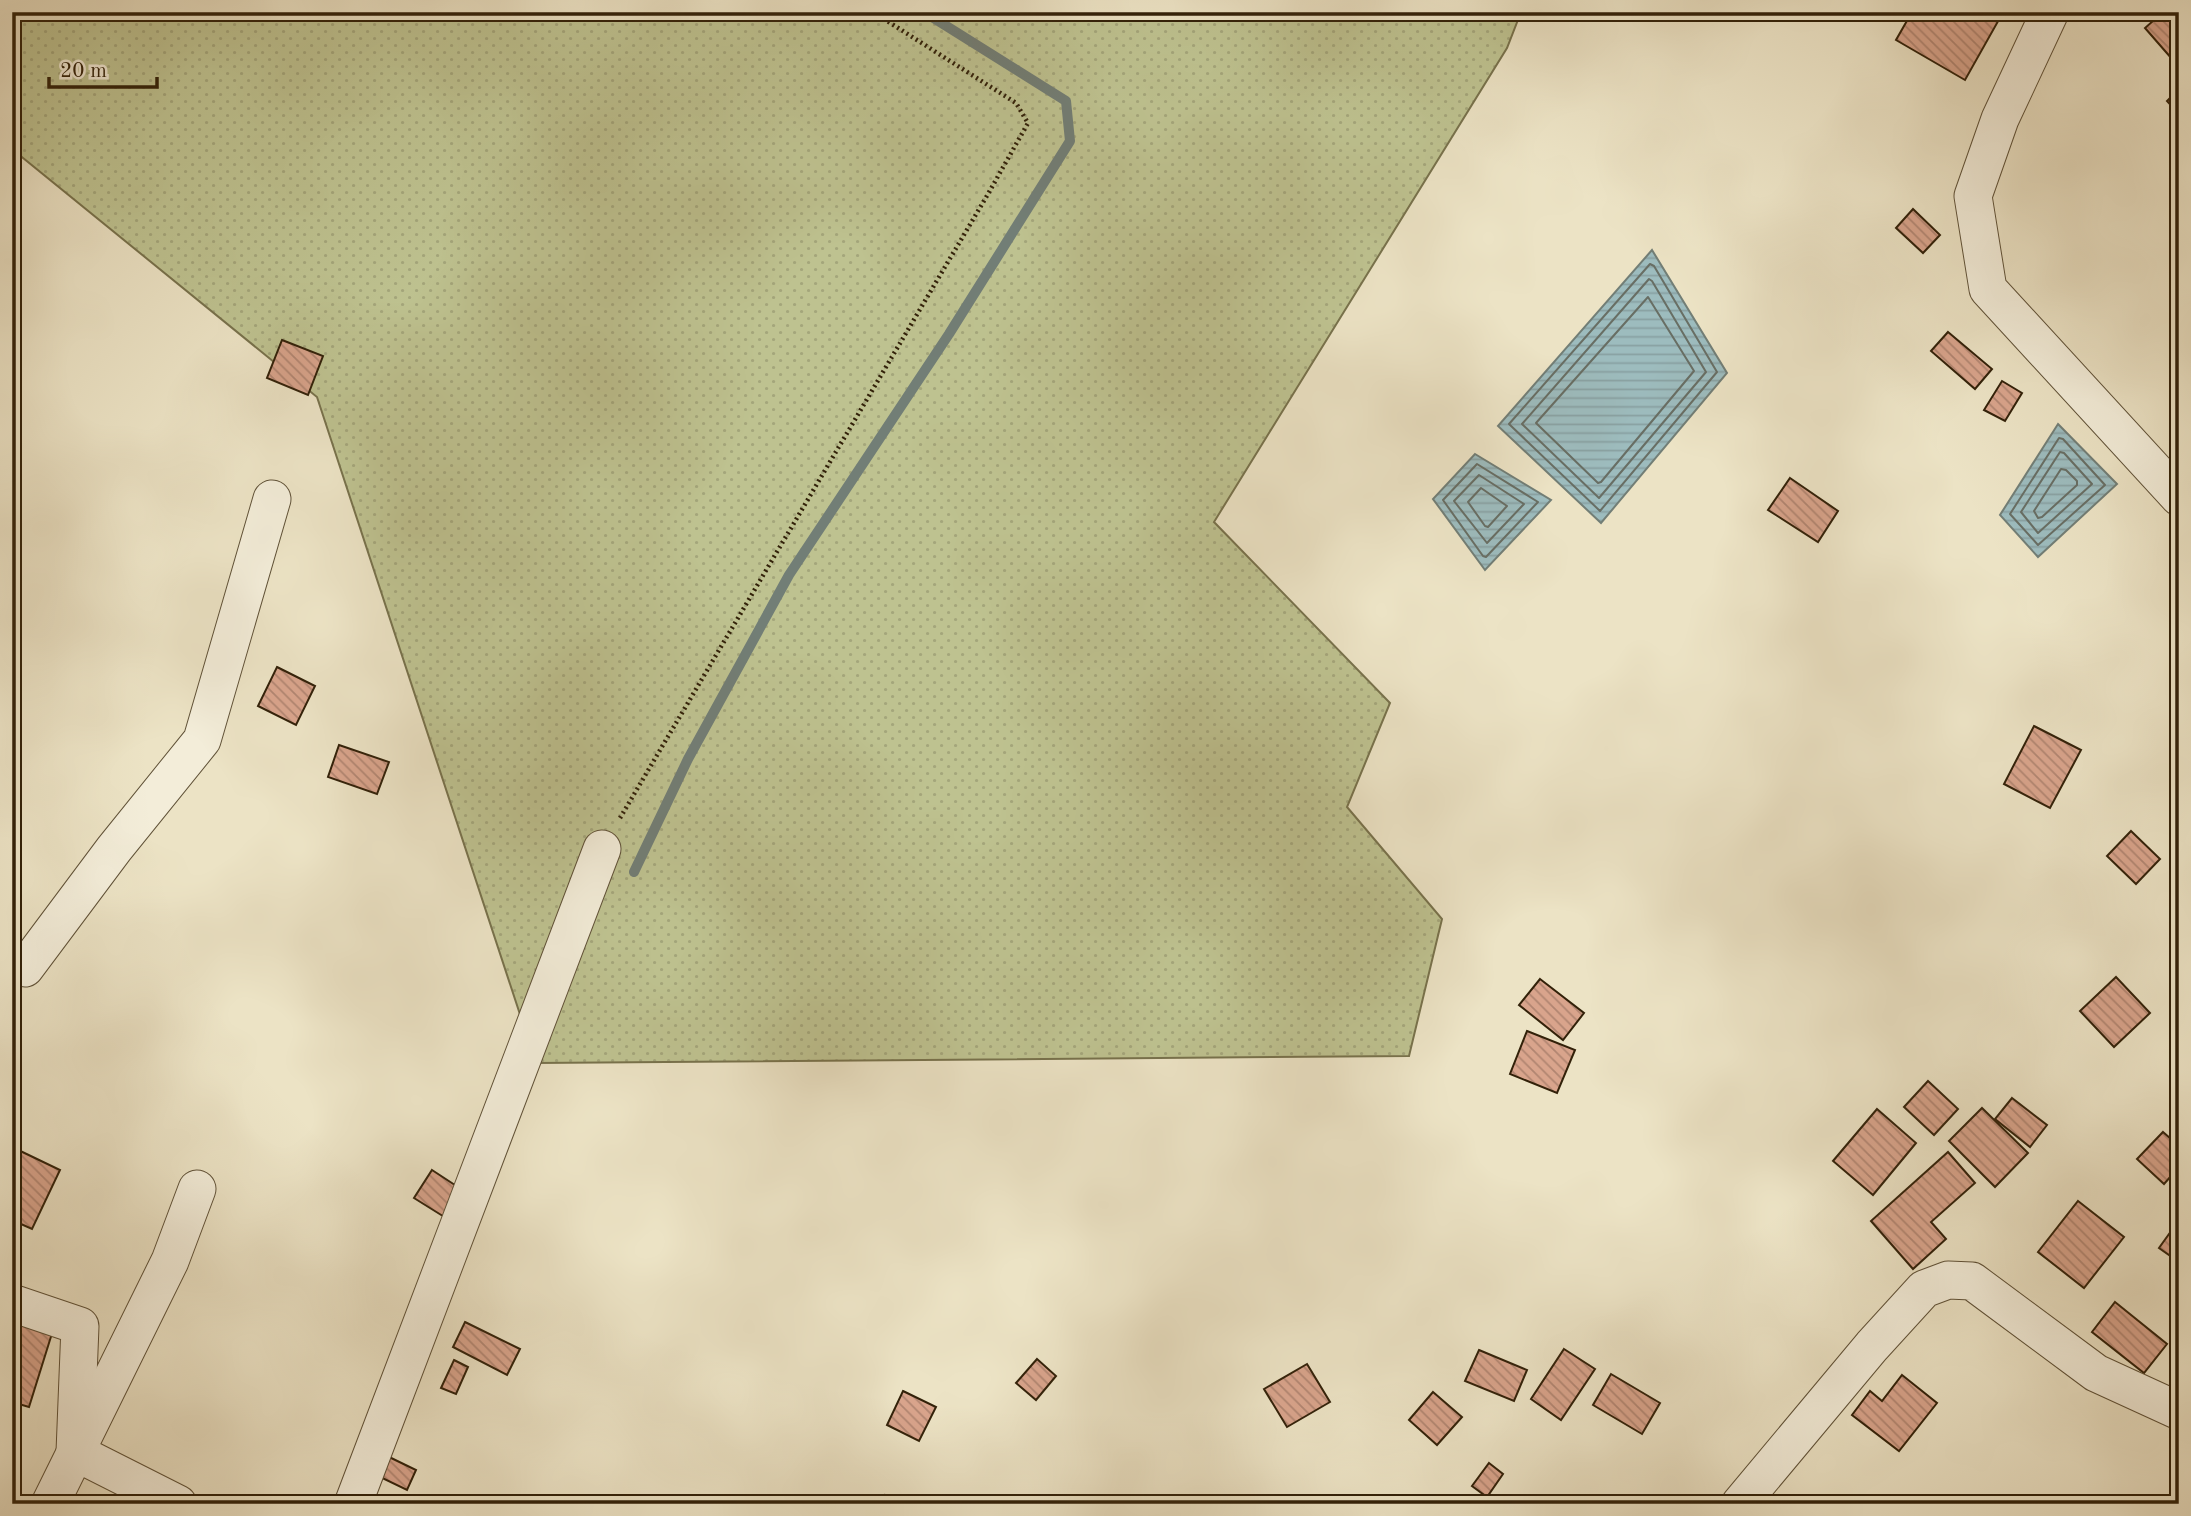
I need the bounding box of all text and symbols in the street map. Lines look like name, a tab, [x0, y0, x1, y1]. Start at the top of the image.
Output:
scale bar	[49, 46, 158, 90]
text: 20 m	[60, 61, 107, 82]

